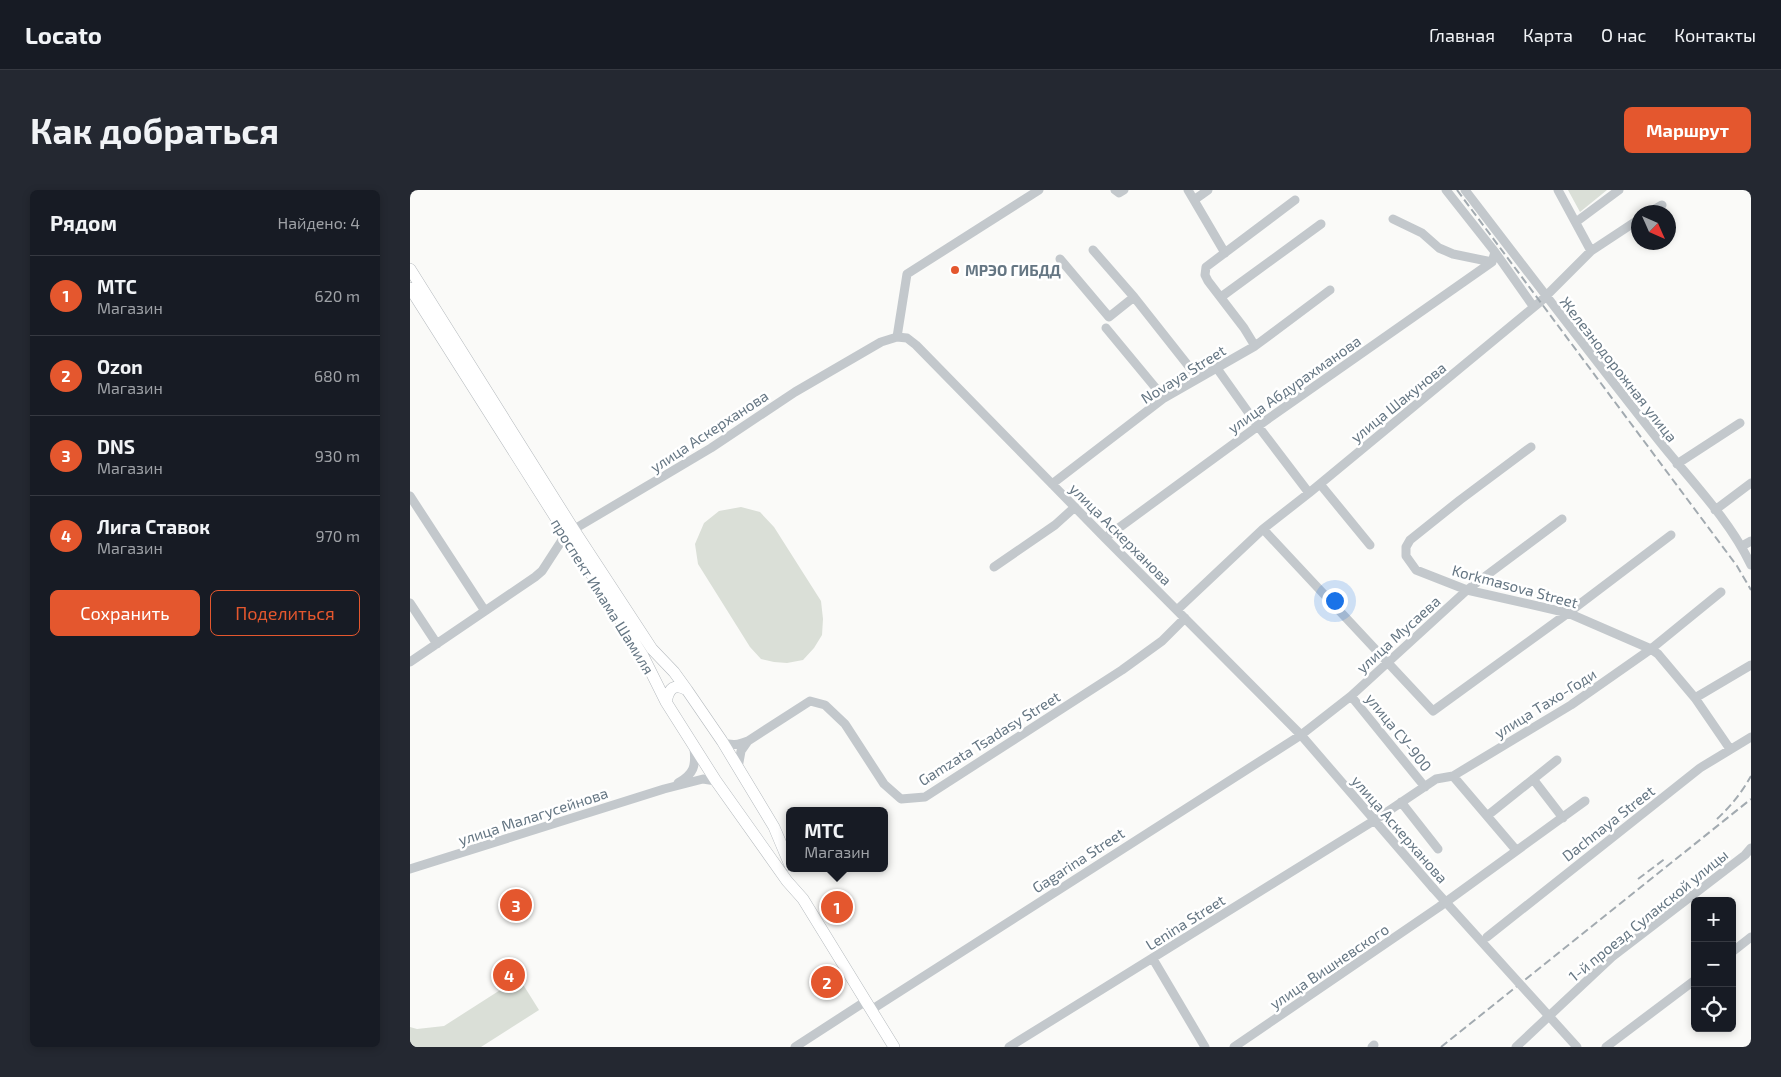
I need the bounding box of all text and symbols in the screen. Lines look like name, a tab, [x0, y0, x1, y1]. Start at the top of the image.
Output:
text: Locato	[25, 20, 102, 49]
text: Главная	[1429, 24, 1495, 46]
text: Карта	[1523, 24, 1573, 46]
text: О нас	[1601, 24, 1646, 46]
text: Контакты	[1674, 24, 1756, 46]
button: Маршрут	[1624, 107, 1751, 153]
text: Как добраться	[30, 109, 279, 151]
north arrow	[1631, 205, 1676, 250]
text: Рядом	[50, 210, 117, 235]
text: Найдено: 4	[277, 213, 360, 232]
place label: МРЭО ГИБДД	[965, 261, 1061, 279]
marker: МРЭО ГИБДД	[949, 264, 961, 276]
text: МТС	[97, 275, 137, 298]
text: 1	[63, 286, 69, 305]
text: 620 m	[315, 286, 360, 305]
street label: Железнодорожная улица	[1556, 293, 1681, 446]
text: Магазин	[97, 298, 163, 317]
street label: улица Абдурахманова	[1224, 331, 1365, 438]
street label: Novaya Street	[1137, 341, 1229, 407]
text: Ozon	[97, 355, 143, 378]
street label: улица Шакунова	[1347, 358, 1450, 447]
text: 2	[61, 366, 71, 385]
text: 680 m	[314, 366, 360, 385]
text: Магазин	[97, 378, 163, 397]
street label: улица Аскерханова	[647, 386, 772, 477]
text: DNS	[97, 435, 135, 458]
text: 3	[61, 446, 71, 465]
text: 930 m	[315, 446, 360, 465]
text: Магазин	[97, 458, 163, 477]
street label: улица Аскерханова	[1066, 479, 1176, 589]
text: Лига Ставок	[97, 515, 210, 538]
street label: проспект Имама Шамиля	[548, 515, 658, 677]
text: 4	[61, 526, 71, 545]
text: 970 m	[315, 526, 360, 545]
text: Магазин	[97, 538, 163, 557]
street label: Korkmasova Street	[1450, 561, 1580, 612]
your location	[1322, 588, 1348, 614]
button: Сохранить	[50, 590, 200, 636]
button: Поделиться	[210, 590, 360, 636]
street label: улица Мусаева	[1352, 592, 1444, 677]
street label: улица Тахо-Годи	[1491, 664, 1600, 742]
street label: Gamzata Tsadasy Street	[915, 687, 1063, 789]
street label: улица СУ-900	[1361, 689, 1436, 775]
street label: улица Аскерханова	[1348, 771, 1452, 887]
street label: Dachnaya Street	[1558, 781, 1658, 865]
street label: улица Малагусейнова	[456, 783, 610, 850]
popup	[786, 807, 888, 872]
text: МТС	[804, 819, 844, 842]
street label: Gagarina Street	[1029, 823, 1128, 896]
text: Магазин	[804, 842, 870, 861]
street label: 1-й проезд Сулакской улицы	[1565, 845, 1732, 986]
pin: 3	[500, 886, 532, 924]
pin: 1	[821, 888, 853, 926]
street label: Lenina Street	[1142, 890, 1228, 954]
map controls	[1691, 897, 1736, 1032]
button: +	[1691, 897, 1736, 942]
street label: улица Вишневского	[1266, 919, 1393, 1013]
button: −	[1691, 942, 1736, 987]
pin: 4	[493, 956, 525, 994]
pin: 2	[811, 963, 843, 1001]
button: locate	[1691, 987, 1736, 1032]

